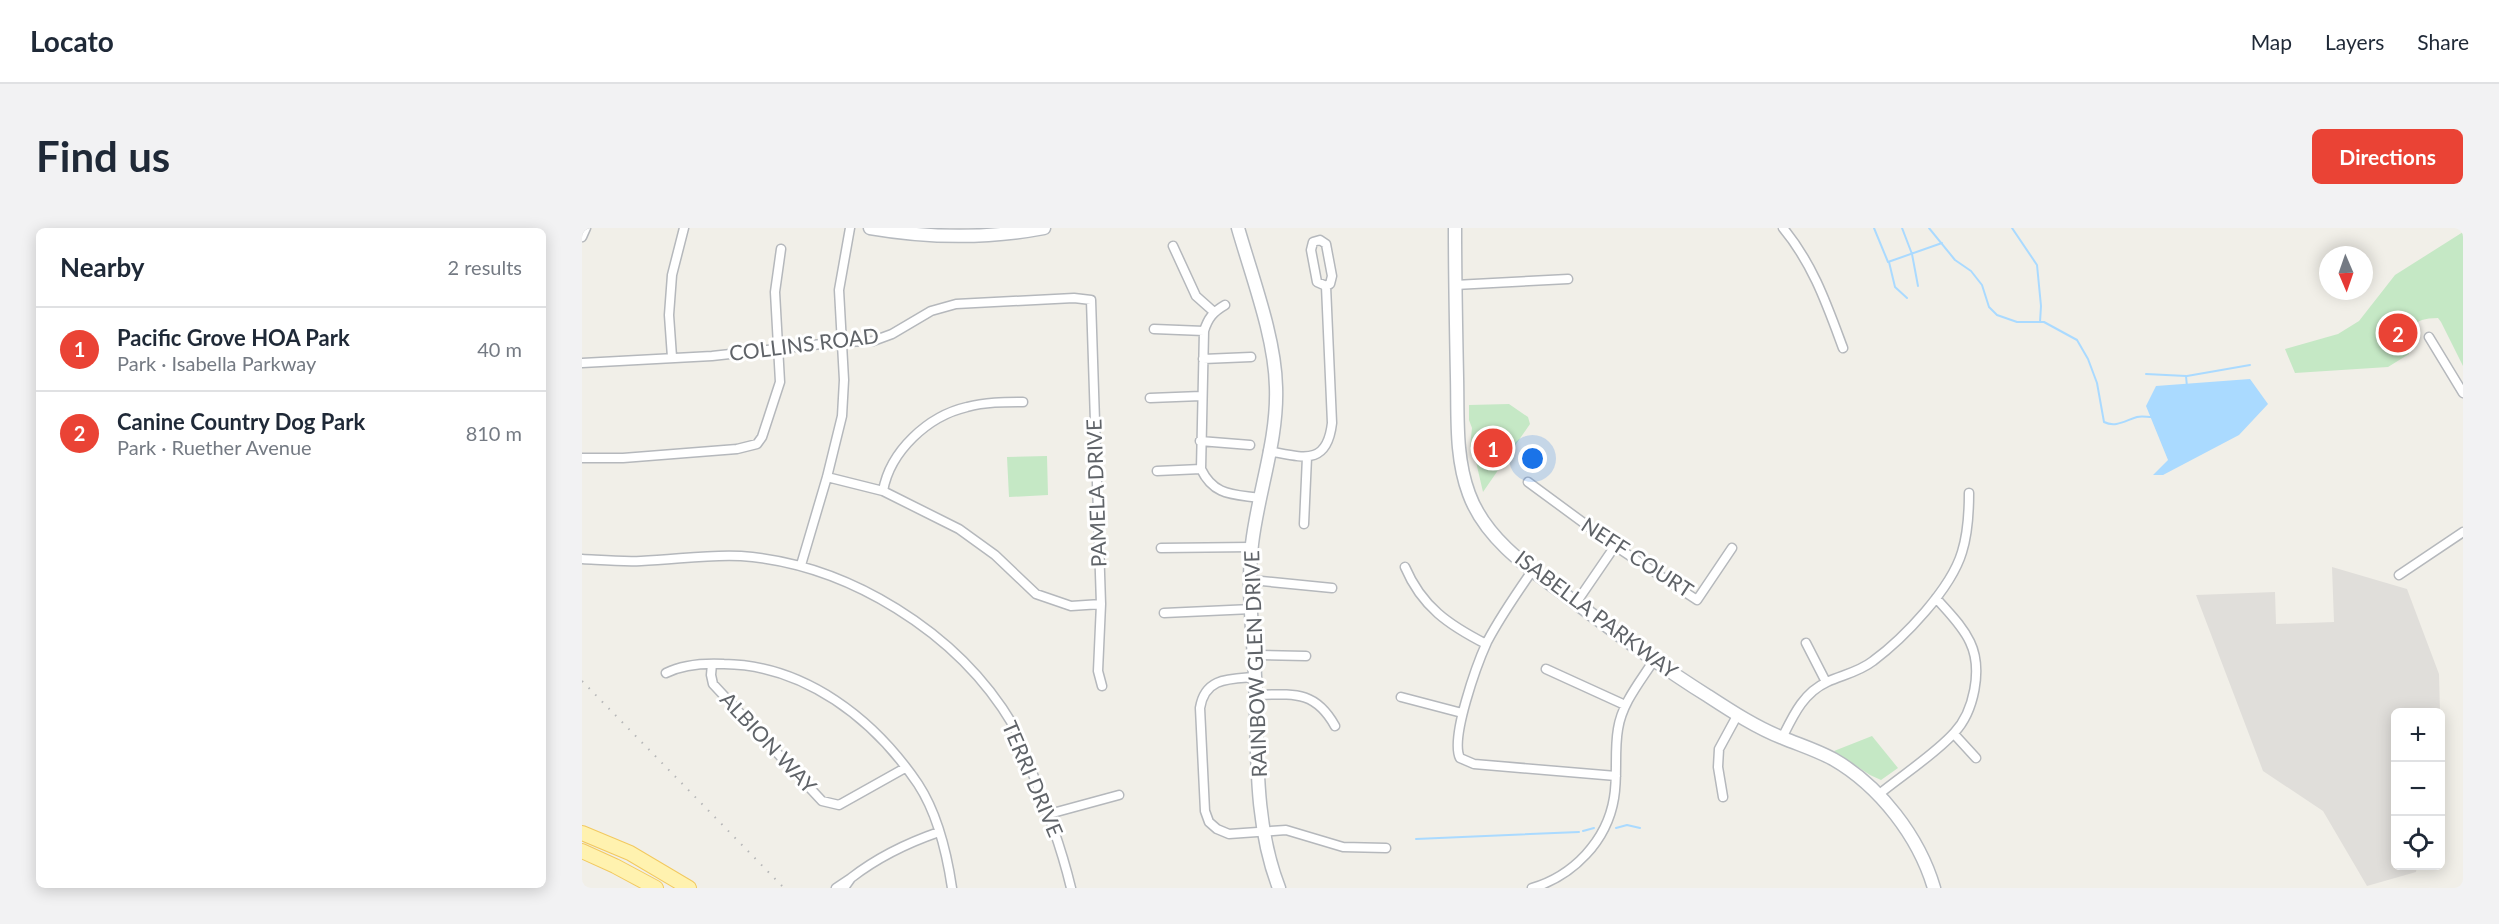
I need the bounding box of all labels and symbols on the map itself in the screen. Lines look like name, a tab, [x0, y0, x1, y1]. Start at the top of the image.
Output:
north arrow	[2319, 246, 2373, 300]
pin: 2	[2378, 310, 2418, 356]
street label: COLLINS ROAD	[728, 322, 880, 365]
street label: PAMELA DRIVE	[1080, 418, 1111, 568]
pin: 1	[1474, 426, 1512, 470]
your location	[1518, 444, 1547, 473]
street label: NEFF COURT	[1577, 511, 1699, 602]
street label: ISABELLA PARKWAY	[1511, 545, 1684, 684]
street label: RAINBOW GLEN DRIVE	[1238, 550, 1271, 778]
street label: ALBION WAY	[716, 686, 823, 798]
street label: TERRI DRIVE	[998, 717, 1069, 840]

